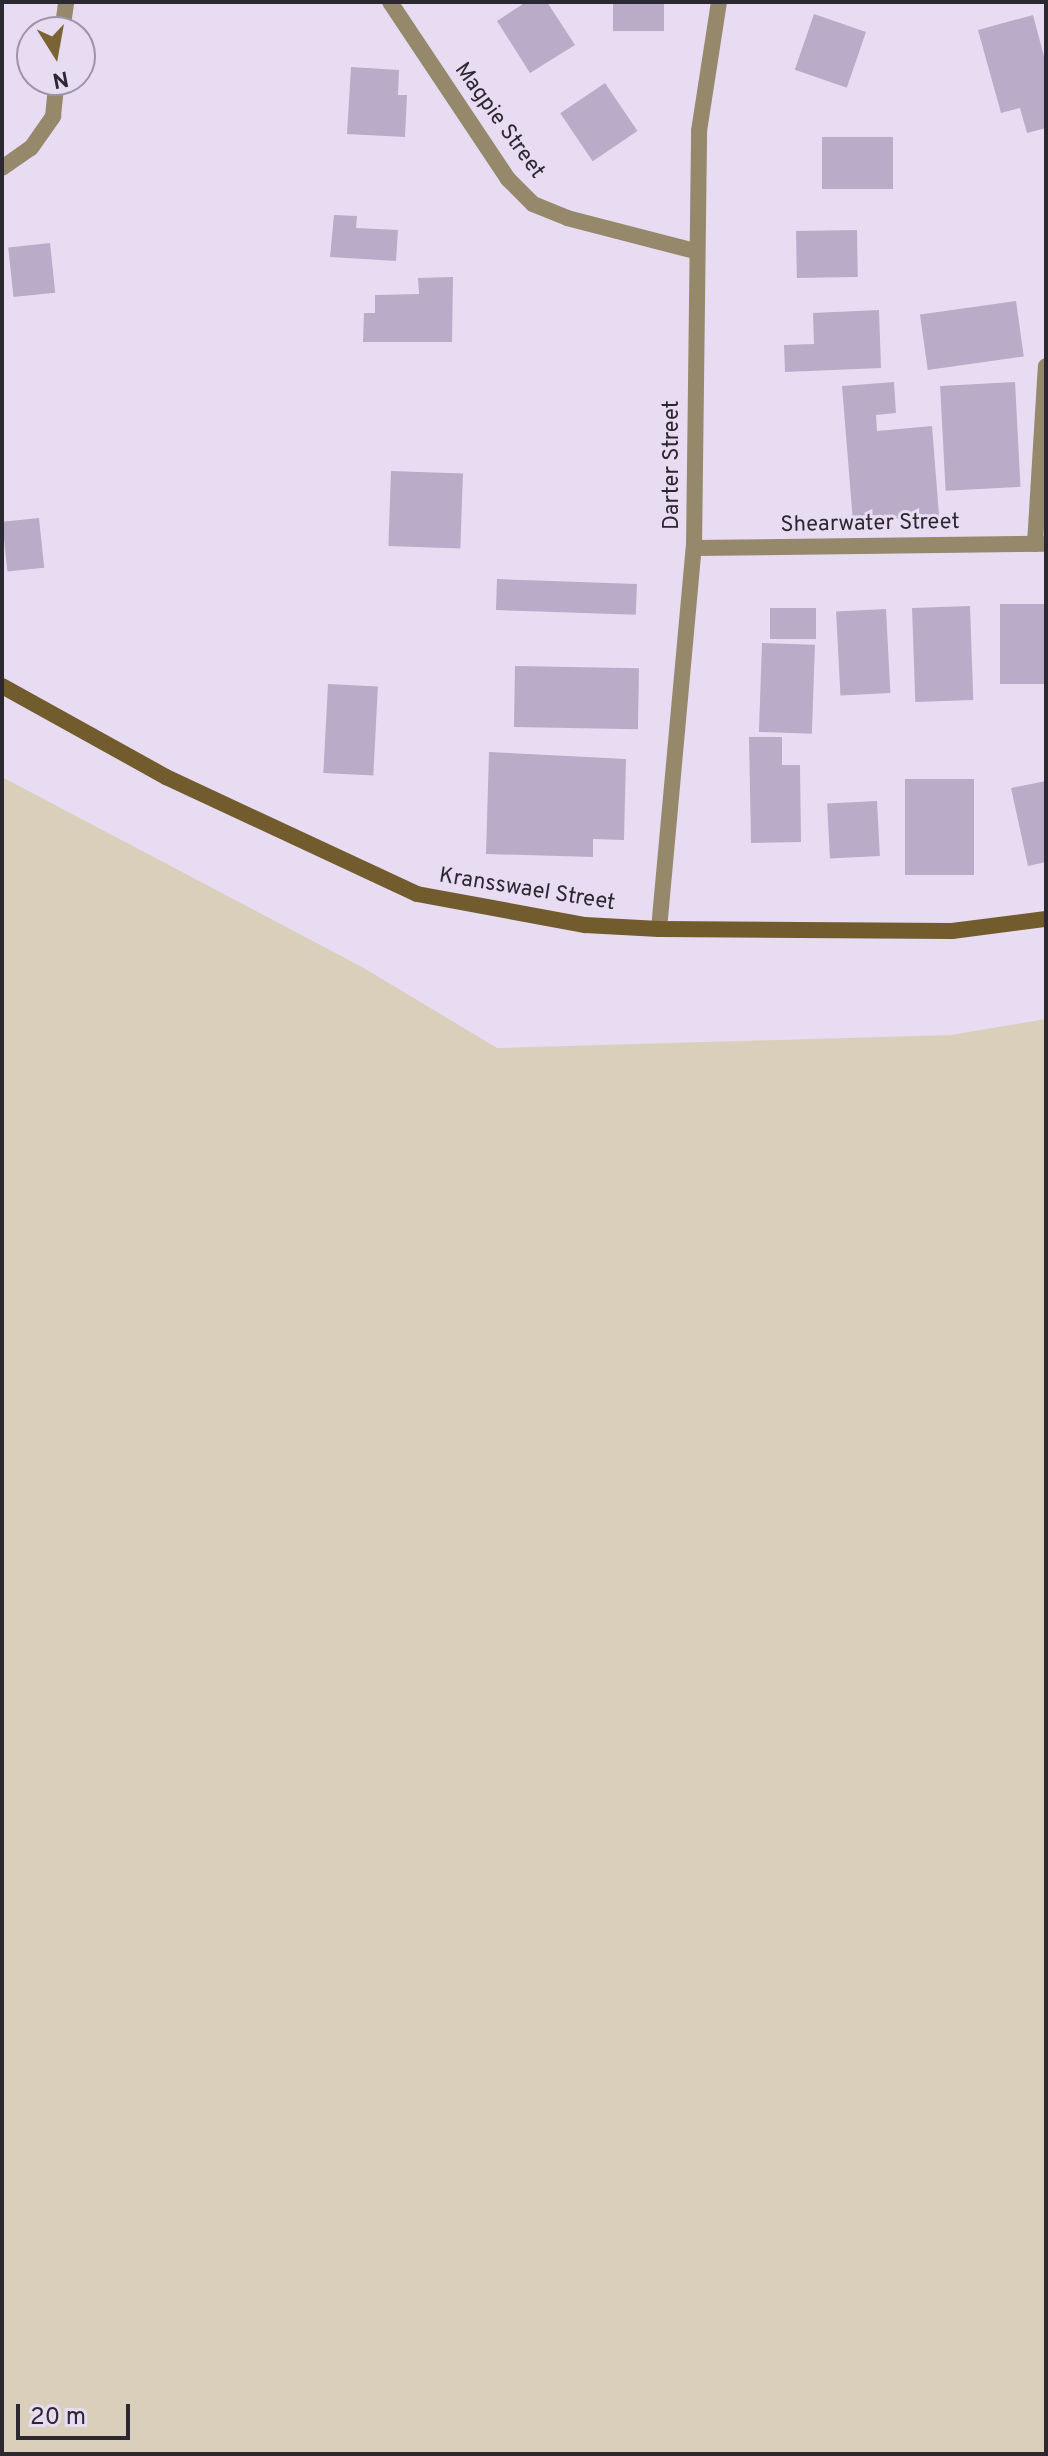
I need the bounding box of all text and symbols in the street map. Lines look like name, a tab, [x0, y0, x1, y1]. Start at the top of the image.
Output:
north arrow	[16, 16, 96, 96]
street label: Magpie Street	[448, 58, 550, 184]
text: N	[50, 63, 71, 93]
street label: Darter Street	[660, 400, 686, 530]
street label: Shearwater Street	[780, 509, 960, 539]
street label: Kransswael Street	[437, 863, 617, 917]
scale bar	[20, 2388, 134, 2438]
text: 20 m	[30, 2403, 86, 2433]

